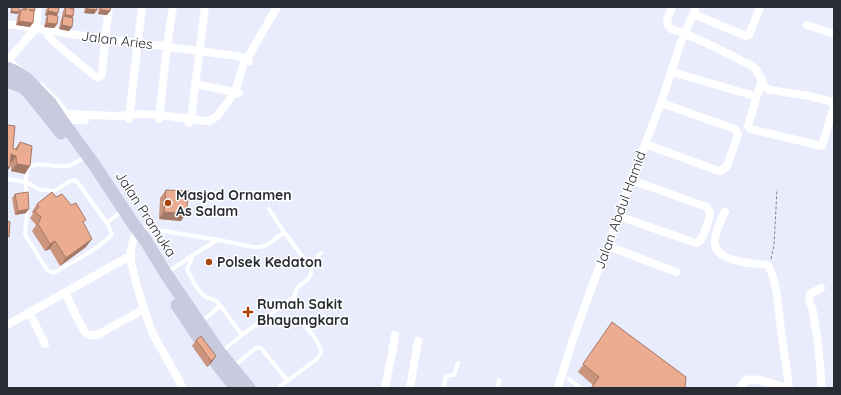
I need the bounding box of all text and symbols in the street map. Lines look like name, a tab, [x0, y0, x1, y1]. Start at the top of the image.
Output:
street label: Jalan Aries	[80, 27, 154, 53]
street label: Jalan Abdul Hamid	[590, 149, 650, 271]
street label: Jalan Pramuka	[112, 168, 180, 260]
place label: Masjod Ornamen As Salam	[176, 186, 292, 220]
marker: Masjod Ornamen As Salam	[163, 198, 173, 208]
place label: Polsek Kedaton	[217, 253, 322, 271]
marker: Polsek Kedaton	[204, 257, 214, 267]
place label: Rumah Sakit Bhayangkara	[257, 295, 349, 329]
marker: Rumah Sakit Bhayangkara	[242, 306, 254, 318]

